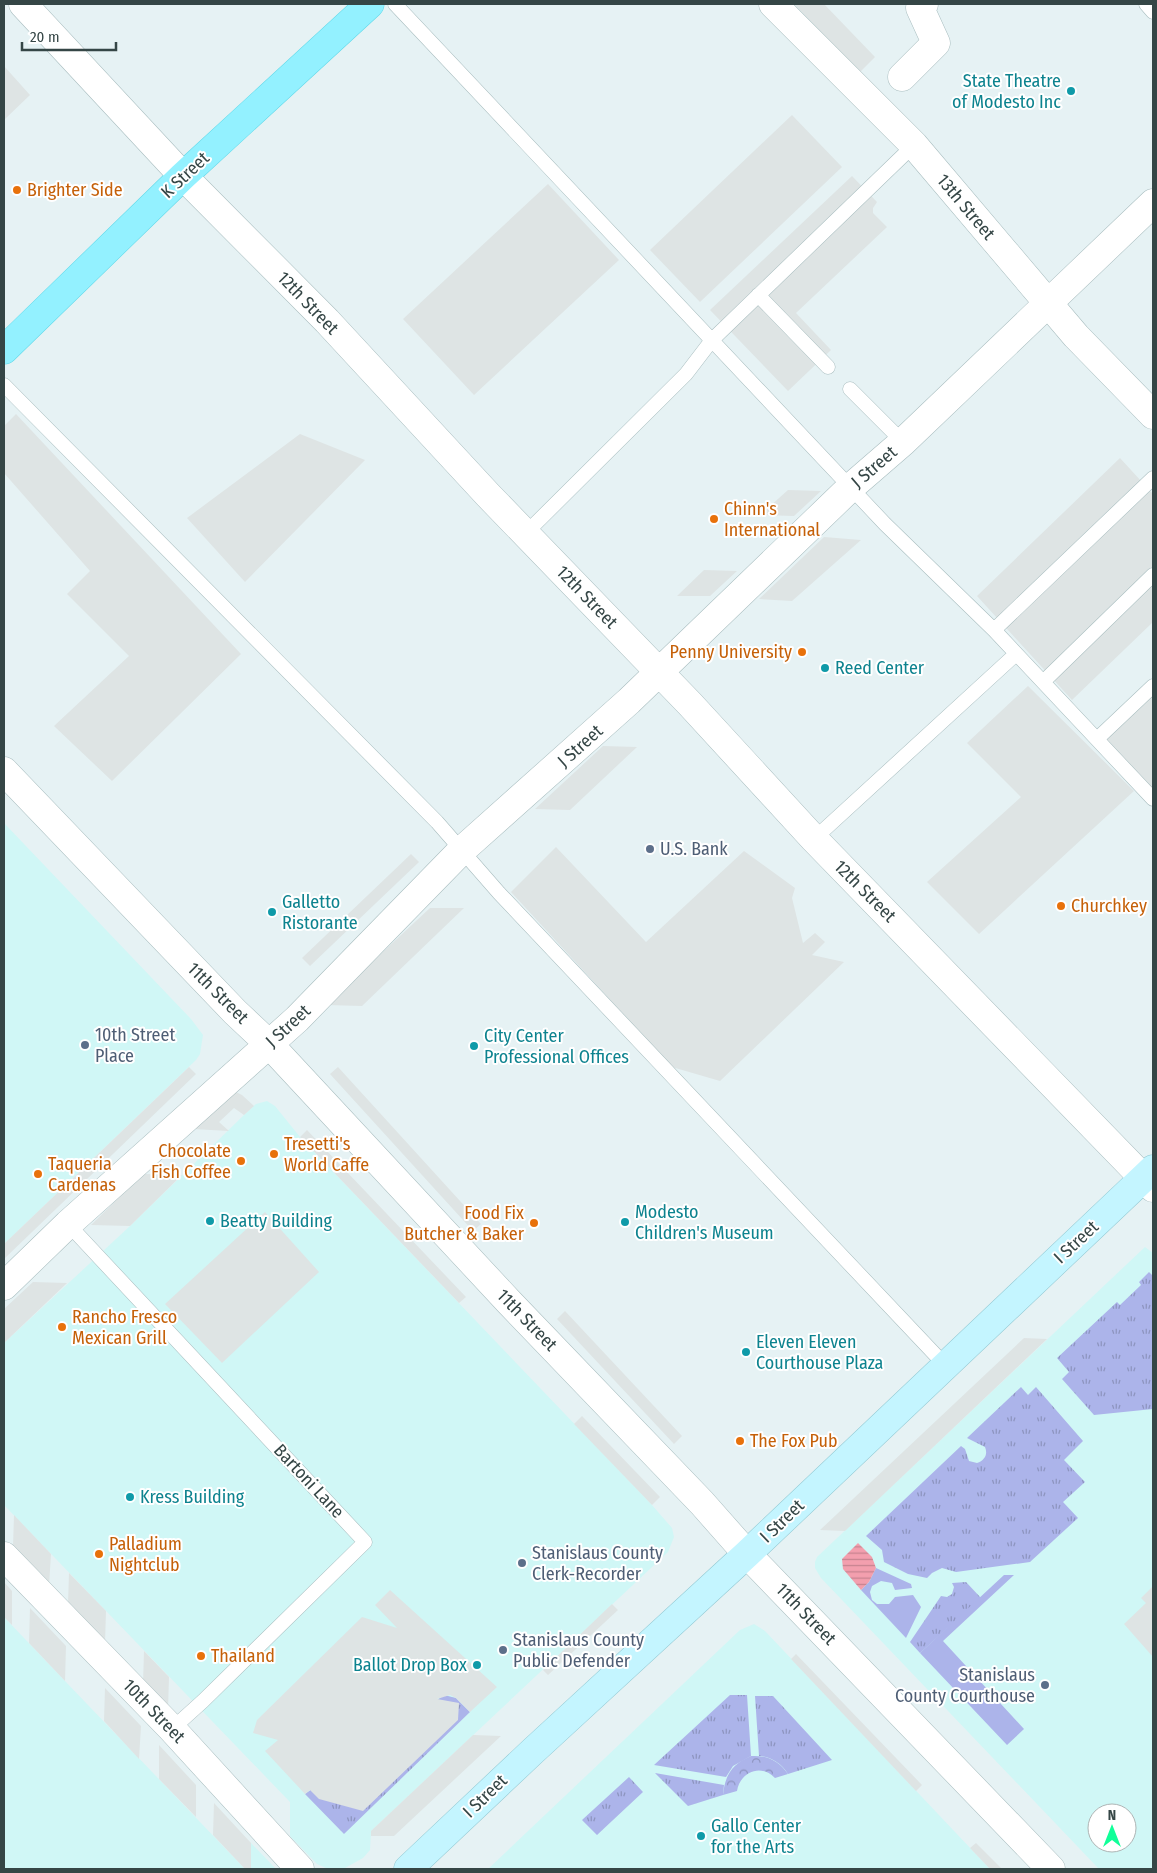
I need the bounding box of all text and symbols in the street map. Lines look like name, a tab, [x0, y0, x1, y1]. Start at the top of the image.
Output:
scale bar	[22, 20, 116, 52]
text: 20 m	[30, 28, 60, 46]
place label: State Theatre of Modesto Inc	[952, 70, 1061, 113]
marker: State Theatre of Modesto Inc	[1065, 85, 1077, 97]
street label: K Street	[156, 147, 214, 203]
street label: 13th Street	[932, 170, 1000, 244]
place label: Brighter Side	[27, 179, 123, 201]
marker: Brighter Side	[11, 184, 23, 196]
street label: 12th Street	[273, 267, 343, 339]
street label: J Street	[847, 441, 901, 493]
place label: Chinn's International	[724, 498, 820, 541]
marker: Chinn's International	[708, 513, 720, 525]
street label: 12th Street	[552, 561, 622, 633]
place label: Penny University	[670, 641, 792, 663]
marker: Penny University	[796, 646, 808, 658]
place label: Reed Center	[835, 657, 925, 679]
marker: Reed Center	[819, 662, 831, 674]
street label: J Street	[553, 720, 607, 772]
place label: U.S. Bank	[660, 838, 728, 860]
marker: U.S. Bank	[644, 843, 656, 855]
street label: 12th Street	[829, 855, 901, 927]
place label: Galletto Ristorante	[282, 891, 358, 934]
place label: Churchkey	[1071, 895, 1147, 917]
marker: Churchkey	[1055, 900, 1067, 912]
marker: Galletto Ristorante	[266, 906, 278, 918]
street label: 11th Street	[183, 958, 253, 1028]
street label: J Street	[261, 1000, 315, 1052]
place label: 10th Street Place	[95, 1024, 175, 1067]
place label: City Center Professional Offices	[484, 1025, 629, 1068]
marker: 10th Street Place	[79, 1039, 91, 1051]
marker: City Center Professional Offices	[468, 1040, 480, 1052]
place label: Tresetti's World Caffe	[284, 1133, 369, 1176]
place label: Chocolate Fish Coffee	[151, 1140, 231, 1183]
marker: Tresetti's World Caffe	[268, 1148, 280, 1160]
place label: Taqueria Cardenas	[48, 1153, 116, 1196]
marker: Chocolate Fish Coffee	[235, 1155, 247, 1167]
marker: Taqueria Cardenas	[32, 1168, 44, 1180]
place label: Modesto Children's Museum	[635, 1201, 774, 1244]
place label: Food Fix Butcher & Baker	[404, 1202, 525, 1245]
place label: Beatty Building	[220, 1210, 332, 1232]
marker: Beatty Building	[204, 1215, 216, 1227]
marker: Modesto Children's Museum	[619, 1216, 631, 1228]
street label: I Street	[1049, 1216, 1103, 1268]
marker: Food Fix Butcher & Baker	[528, 1217, 540, 1229]
street label: 11th Street	[492, 1284, 562, 1356]
place label: Rancho Fresco Mexican Grill	[72, 1306, 177, 1349]
marker: Rancho Fresco Mexican Grill	[56, 1321, 68, 1333]
place label: Eleven Eleven Courthouse Plaza	[756, 1331, 884, 1374]
marker: Eleven Eleven Courthouse Plaza	[740, 1346, 752, 1358]
place label: The Fox Pub	[750, 1430, 838, 1452]
marker: The Fox Pub	[734, 1435, 746, 1447]
street label: Bartoni Lane	[269, 1439, 349, 1523]
place label: Kress Building	[140, 1486, 245, 1508]
marker: Kress Building	[124, 1491, 136, 1503]
street label: I Street	[755, 1495, 809, 1547]
place label: Palladium Nightclub	[109, 1533, 182, 1576]
place label: Stanislaus County Clerk-Recorder	[532, 1542, 663, 1585]
marker: Palladium Nightclub	[93, 1548, 105, 1560]
marker: Stanislaus County Clerk-Recorder	[516, 1557, 528, 1569]
street label: 11th Street	[771, 1578, 841, 1650]
place label: Stanislaus County Public Defender	[513, 1629, 644, 1672]
marker: Stanislaus County Public Defender	[497, 1644, 509, 1656]
place label: Thailand	[211, 1645, 275, 1667]
marker: Thailand	[195, 1650, 207, 1662]
place label: Ballot Drop Box	[353, 1654, 467, 1676]
marker: Ballot Drop Box	[471, 1659, 483, 1671]
place label: Stanislaus County Courthouse	[895, 1664, 1035, 1707]
street label: 10th Street	[118, 1674, 190, 1748]
marker: Stanislaus County Courthouse	[1039, 1679, 1051, 1691]
street label: I Street	[458, 1770, 512, 1822]
north arrow	[1087, 1803, 1137, 1853]
text: N	[1108, 1807, 1116, 1824]
place label: Gallo Center for the Arts	[711, 1815, 802, 1858]
marker: Gallo Center for the Arts	[695, 1830, 707, 1842]

